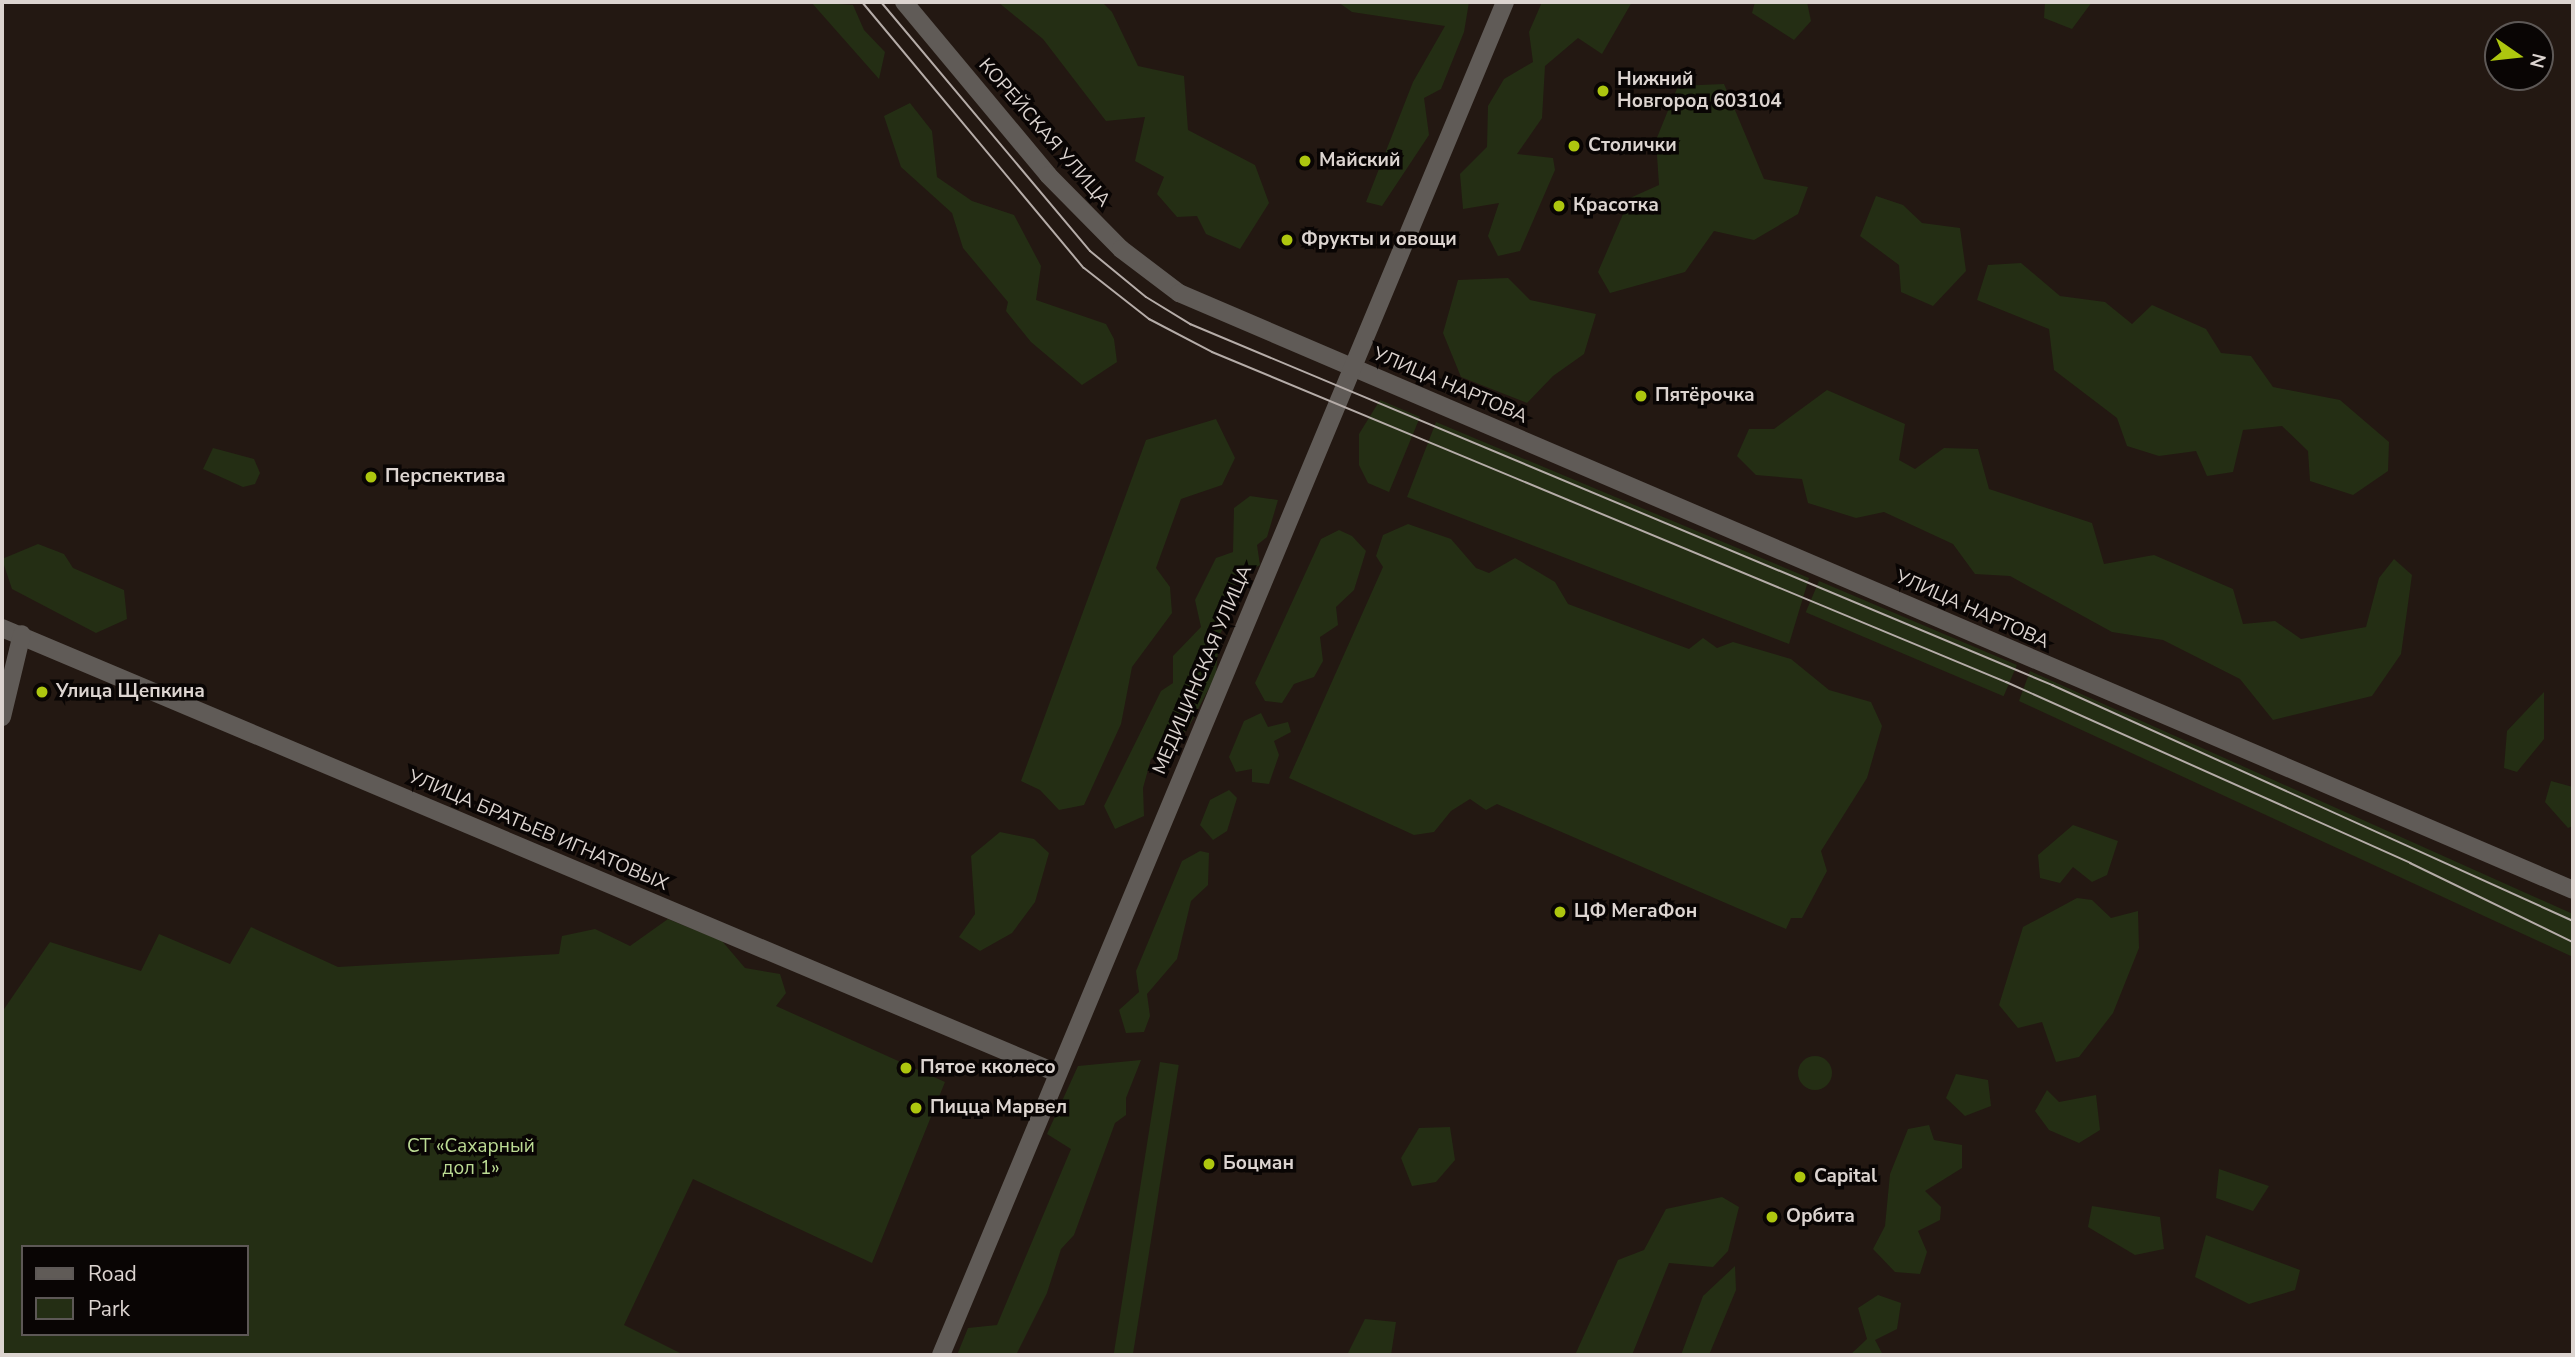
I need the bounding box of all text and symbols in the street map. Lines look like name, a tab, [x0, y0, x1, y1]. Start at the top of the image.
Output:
north arrow	[2484, 21, 2554, 91]
text: N	[2523, 51, 2552, 71]
street label: КОРЕЙСКАЯ УЛИЦА	[973, 54, 1115, 212]
place label: Нижний Новгород 603104	[1617, 69, 1782, 113]
marker: Нижний Новгород 603104	[1595, 83, 1611, 99]
place label: Столички	[1588, 135, 1677, 157]
marker: Столички	[1566, 138, 1582, 154]
place label: Майский	[1319, 150, 1400, 172]
marker: Майский	[1297, 153, 1313, 169]
place label: Красотка	[1573, 195, 1659, 217]
marker: Красотка	[1551, 198, 1567, 214]
place label: Фрукты и овощи	[1301, 229, 1457, 251]
marker: Фрукты и овощи	[1279, 232, 1295, 248]
street label: УЛИЦА НАРТОВА	[1369, 343, 1531, 429]
place label: Пятёрочка	[1655, 385, 1755, 407]
marker: Пятёрочка	[1633, 388, 1649, 404]
place label: Перспектива	[385, 466, 506, 488]
marker: Перспектива	[363, 469, 379, 485]
street label: МЕДИЦИНСКАЯ УЛИЦА	[1149, 562, 1257, 778]
street label: УЛИЦА НАРТОВА	[1892, 566, 2052, 654]
place label: Улица Щепкина	[56, 681, 205, 703]
marker: Улица Щепкина	[34, 684, 50, 700]
street label: УЛИЦА БРАТЬЕВ ИГНАТОВЫХ	[405, 766, 671, 896]
place label: ЦФ МегаФон	[1574, 901, 1697, 923]
marker: ЦФ МегаФон	[1552, 904, 1568, 920]
place label: Пятое кколесо	[920, 1057, 1056, 1079]
marker: Пятое кколесо	[898, 1060, 914, 1076]
place label: Пицца Марвел	[930, 1097, 1067, 1119]
marker: Пицца Марвел	[908, 1100, 924, 1116]
park label: СТ «Сахарный дол 1»	[407, 1136, 535, 1180]
place label: Боцман	[1223, 1153, 1294, 1175]
marker: Боцман	[1201, 1156, 1217, 1172]
place label: Capital	[1814, 1166, 1877, 1188]
marker: Capital	[1792, 1169, 1808, 1185]
place label: Орбита	[1786, 1206, 1855, 1228]
marker: Орбита	[1764, 1209, 1780, 1225]
legend	[21, 1245, 248, 1336]
text: Road	[88, 1260, 137, 1288]
text: Park	[88, 1295, 130, 1323]

